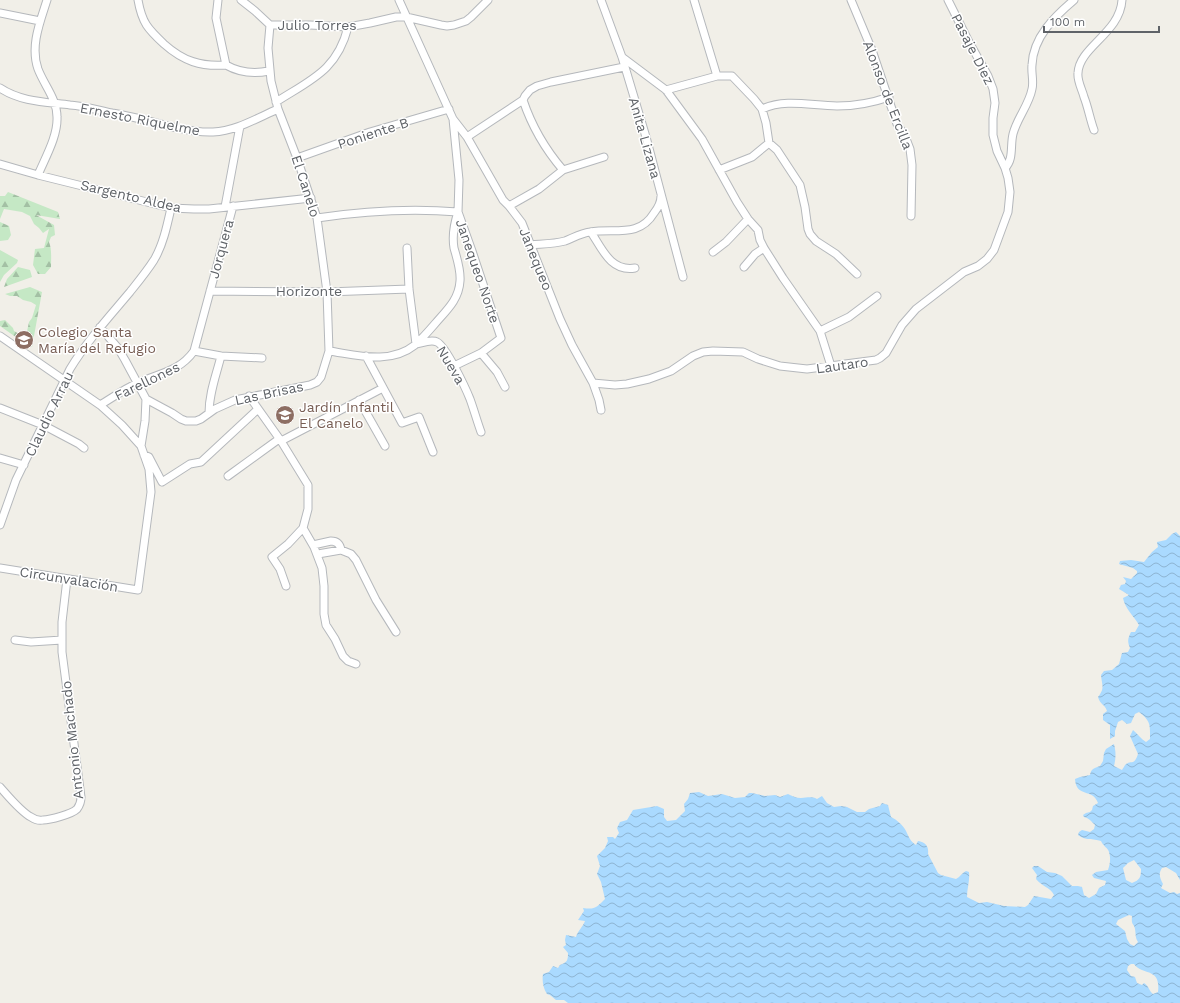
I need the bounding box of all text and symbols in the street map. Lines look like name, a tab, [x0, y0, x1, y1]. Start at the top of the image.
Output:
scale bar	[1044, 8, 1159, 34]
street label: Pasaje Diez	[948, 11, 998, 87]
text: 100 m	[1050, 15, 1085, 29]
street label: Julio Torres	[277, 17, 357, 33]
street label: Alonso de Ercilla	[860, 38, 916, 152]
street label: Anita Lizana	[626, 95, 664, 181]
street label: Ernesto Riquelme	[79, 100, 201, 138]
street label: Poniente B	[335, 114, 411, 152]
street label: El Canelo	[288, 153, 324, 219]
street label: Sargento Aldea	[79, 177, 183, 215]
street label: Janequeo Norte	[453, 217, 503, 325]
street label: Jorquera	[205, 218, 237, 280]
street label: Janequeo	[516, 225, 556, 293]
street label: Horizonte	[276, 283, 342, 299]
place label: Colegio Santa María del Refugio	[38, 324, 156, 356]
school or university icon: Colegio Santa María del Refugio	[13, 329, 35, 351]
street label: Nueva	[433, 343, 469, 387]
street label: Lautaro	[815, 353, 869, 377]
street label: Farellones	[112, 358, 182, 404]
street label: Claudio Arrau	[22, 369, 76, 459]
street label: Las Brisas	[233, 378, 305, 408]
place label: Jardín Infantil El Canelo	[299, 399, 395, 431]
school or university icon: Jardín Infantil El Canelo	[274, 404, 296, 426]
street label: Circunvalación	[19, 563, 119, 595]
street label: Antonio Machado	[58, 680, 86, 800]

